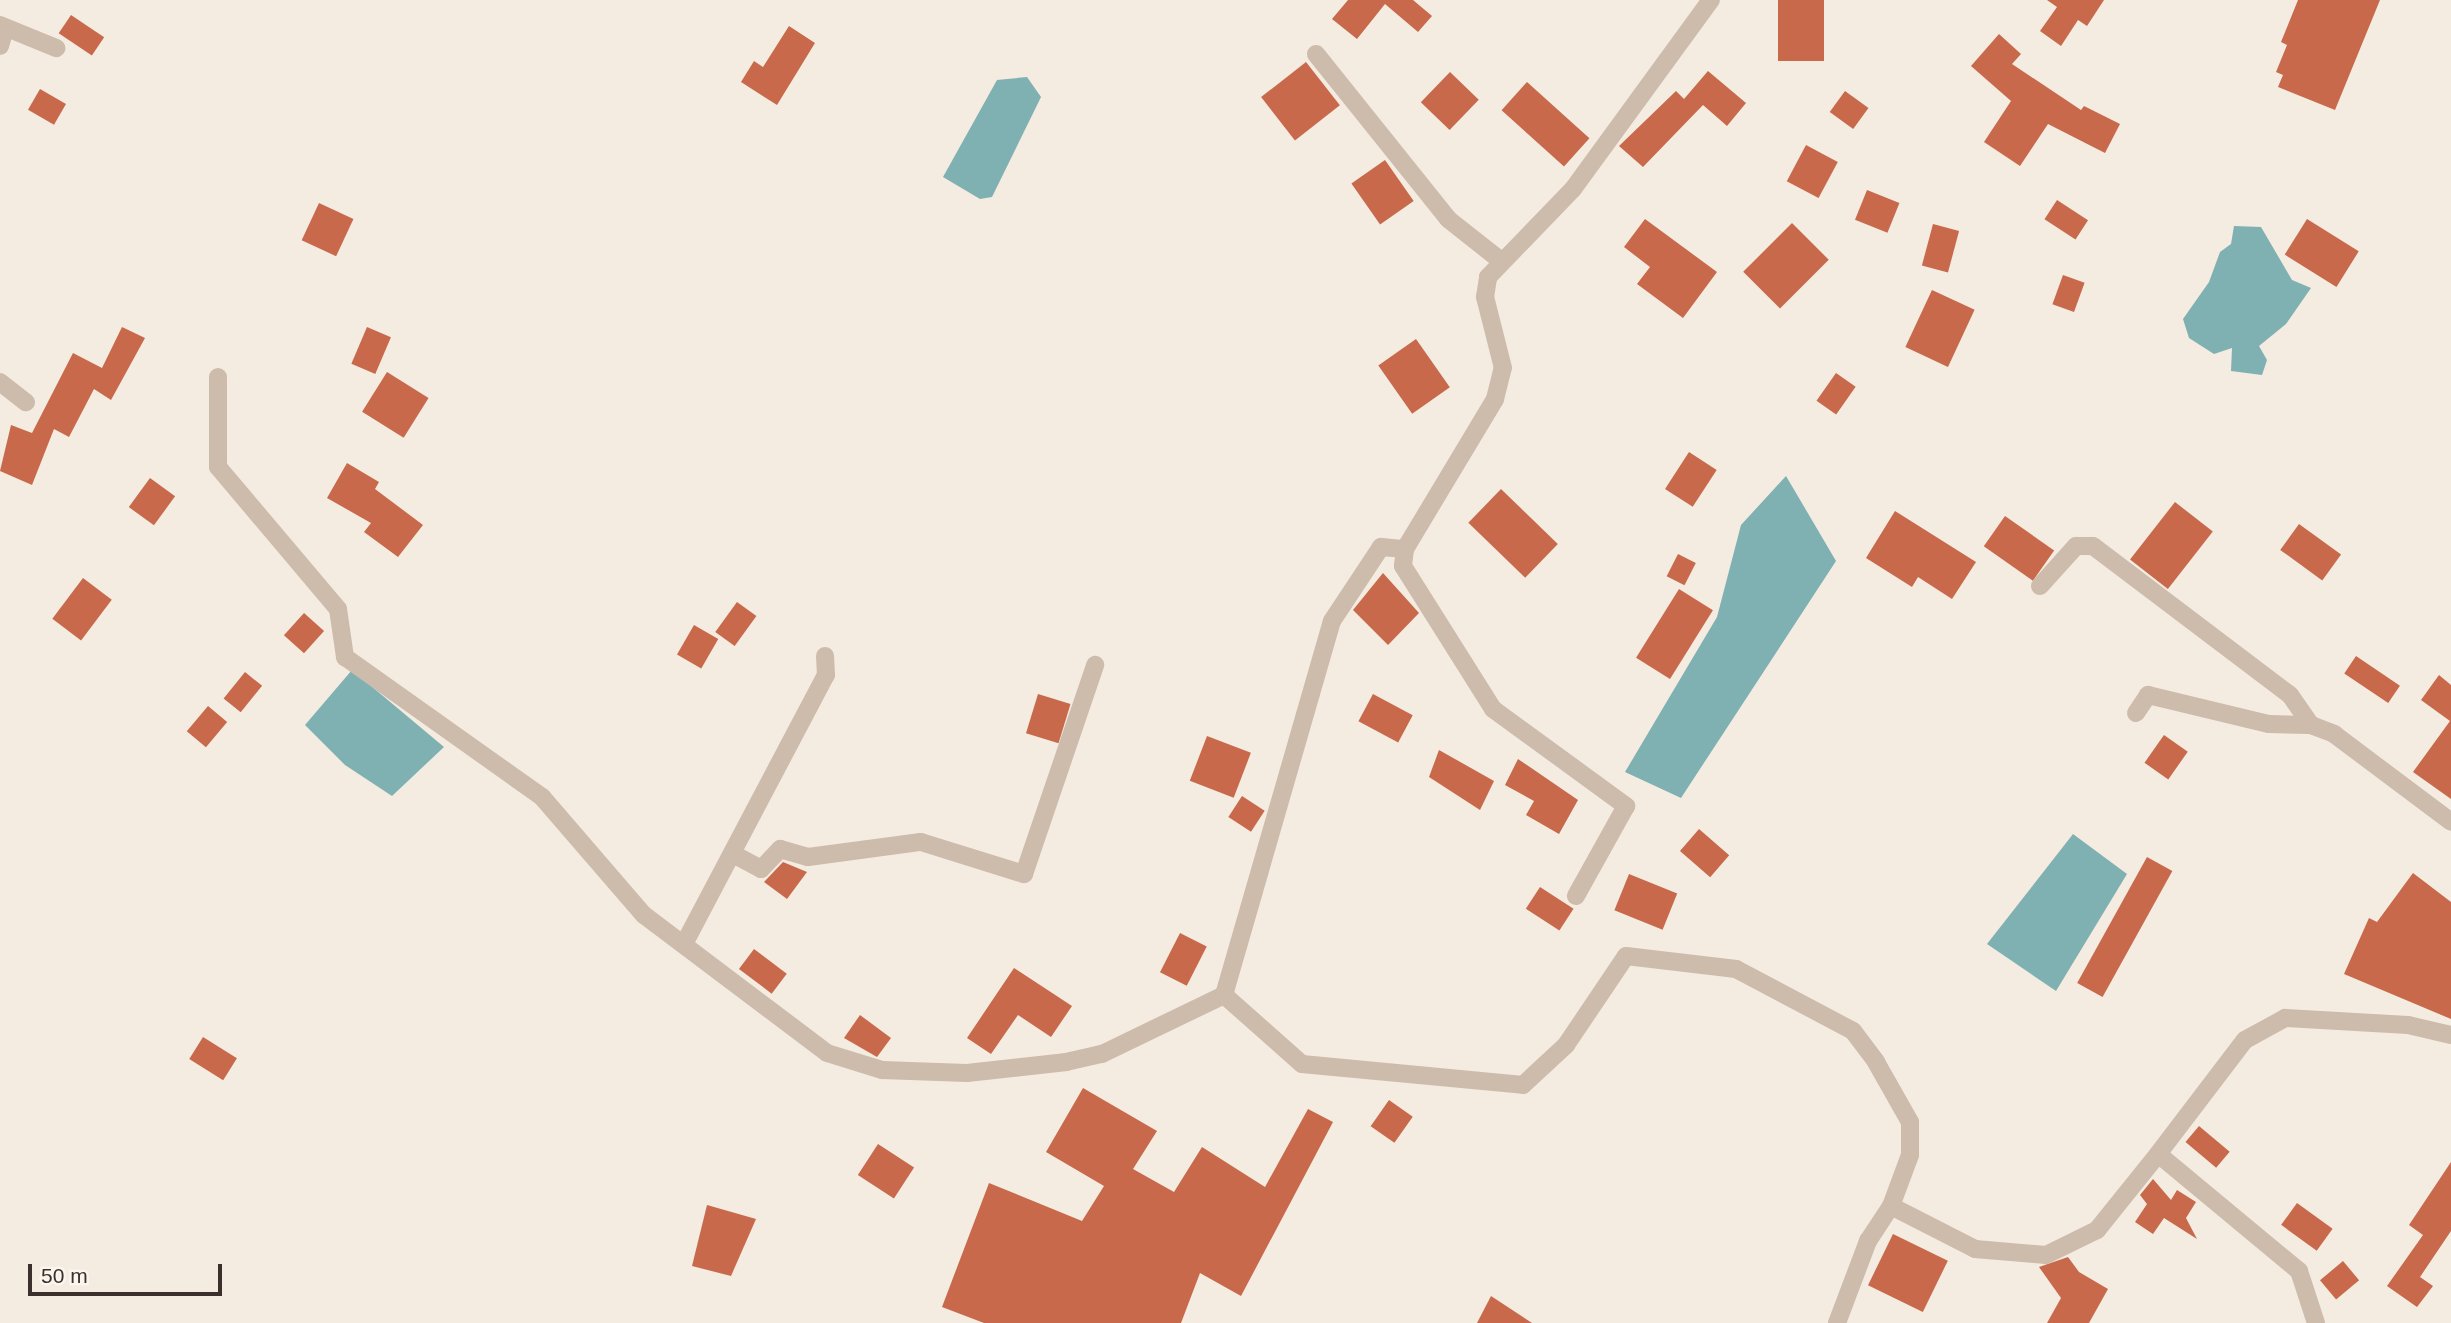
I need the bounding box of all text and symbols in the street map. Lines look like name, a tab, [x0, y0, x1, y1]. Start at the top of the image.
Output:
scale bar	[32, 1250, 226, 1294]
text: 50 m	[41, 1264, 88, 1287]

